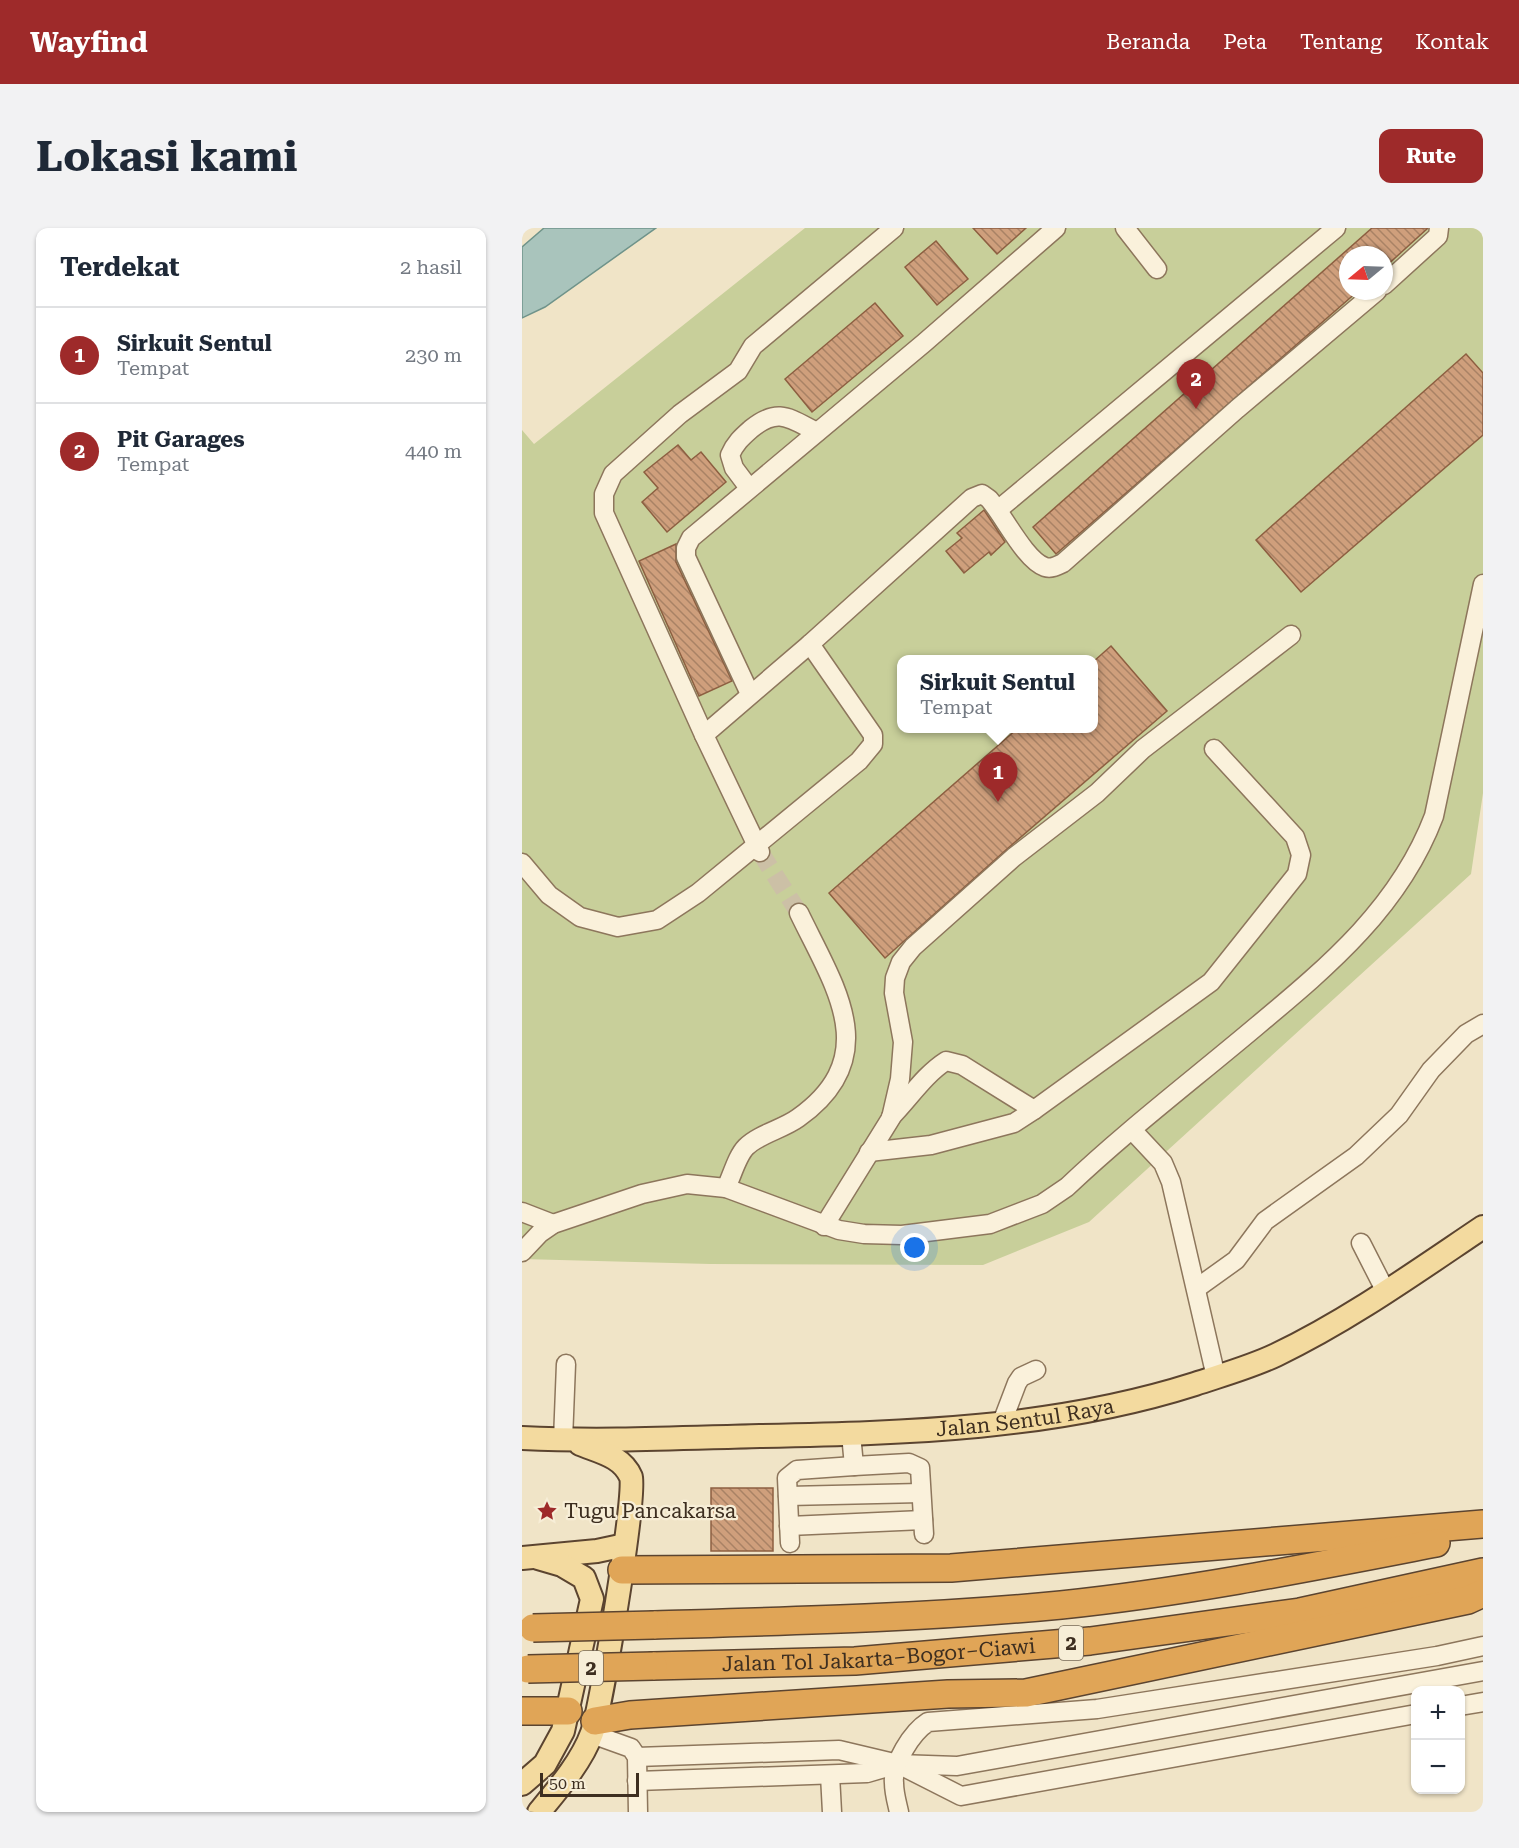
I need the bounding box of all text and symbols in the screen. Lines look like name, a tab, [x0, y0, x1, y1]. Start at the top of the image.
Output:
text: Wayfind	[30, 26, 148, 59]
text: Beranda	[1106, 30, 1190, 54]
text: Peta	[1223, 30, 1267, 54]
text: Tentang	[1300, 30, 1382, 54]
text: Kontak	[1415, 30, 1489, 54]
button: Rute	[1379, 129, 1483, 183]
text: Lokasi kami	[36, 132, 297, 181]
north arrow	[1339, 246, 1393, 300]
text: Terdekat	[60, 252, 180, 282]
text: 2 hasil	[400, 255, 462, 279]
text: Sirkuit Sentul	[117, 331, 272, 356]
text: 1	[74, 343, 85, 367]
text: 230 m	[405, 343, 462, 367]
text: Tempat	[117, 356, 189, 380]
pin: 2	[1176, 360, 1216, 409]
text: Pit Garages	[117, 427, 245, 452]
text: 2	[74, 439, 85, 463]
text: 440 m	[405, 439, 462, 463]
text: Tempat	[117, 452, 189, 476]
popup	[897, 655, 1098, 733]
text: Sirkuit Sentul	[920, 670, 1075, 695]
text: Tempat	[920, 695, 992, 719]
pin: 1	[978, 752, 1018, 802]
your location	[900, 1233, 929, 1262]
street label: Jalan Sentul Raya	[935, 1394, 1117, 1441]
place icon: Tugu Pancakarsa	[535, 1499, 559, 1523]
place label: Tugu Pancakarsa	[564, 1499, 737, 1523]
road number: 2	[1059, 1626, 1083, 1660]
street label: Jalan Tol Jakarta–Bogor–Ciawi	[722, 1634, 1037, 1676]
road number: 2	[579, 1651, 603, 1685]
map controls	[1411, 1686, 1465, 1794]
button: +	[1411, 1686, 1465, 1740]
button: −	[1411, 1740, 1465, 1794]
scale bar	[540, 1770, 639, 1798]
text: 50 m	[549, 1774, 586, 1793]

